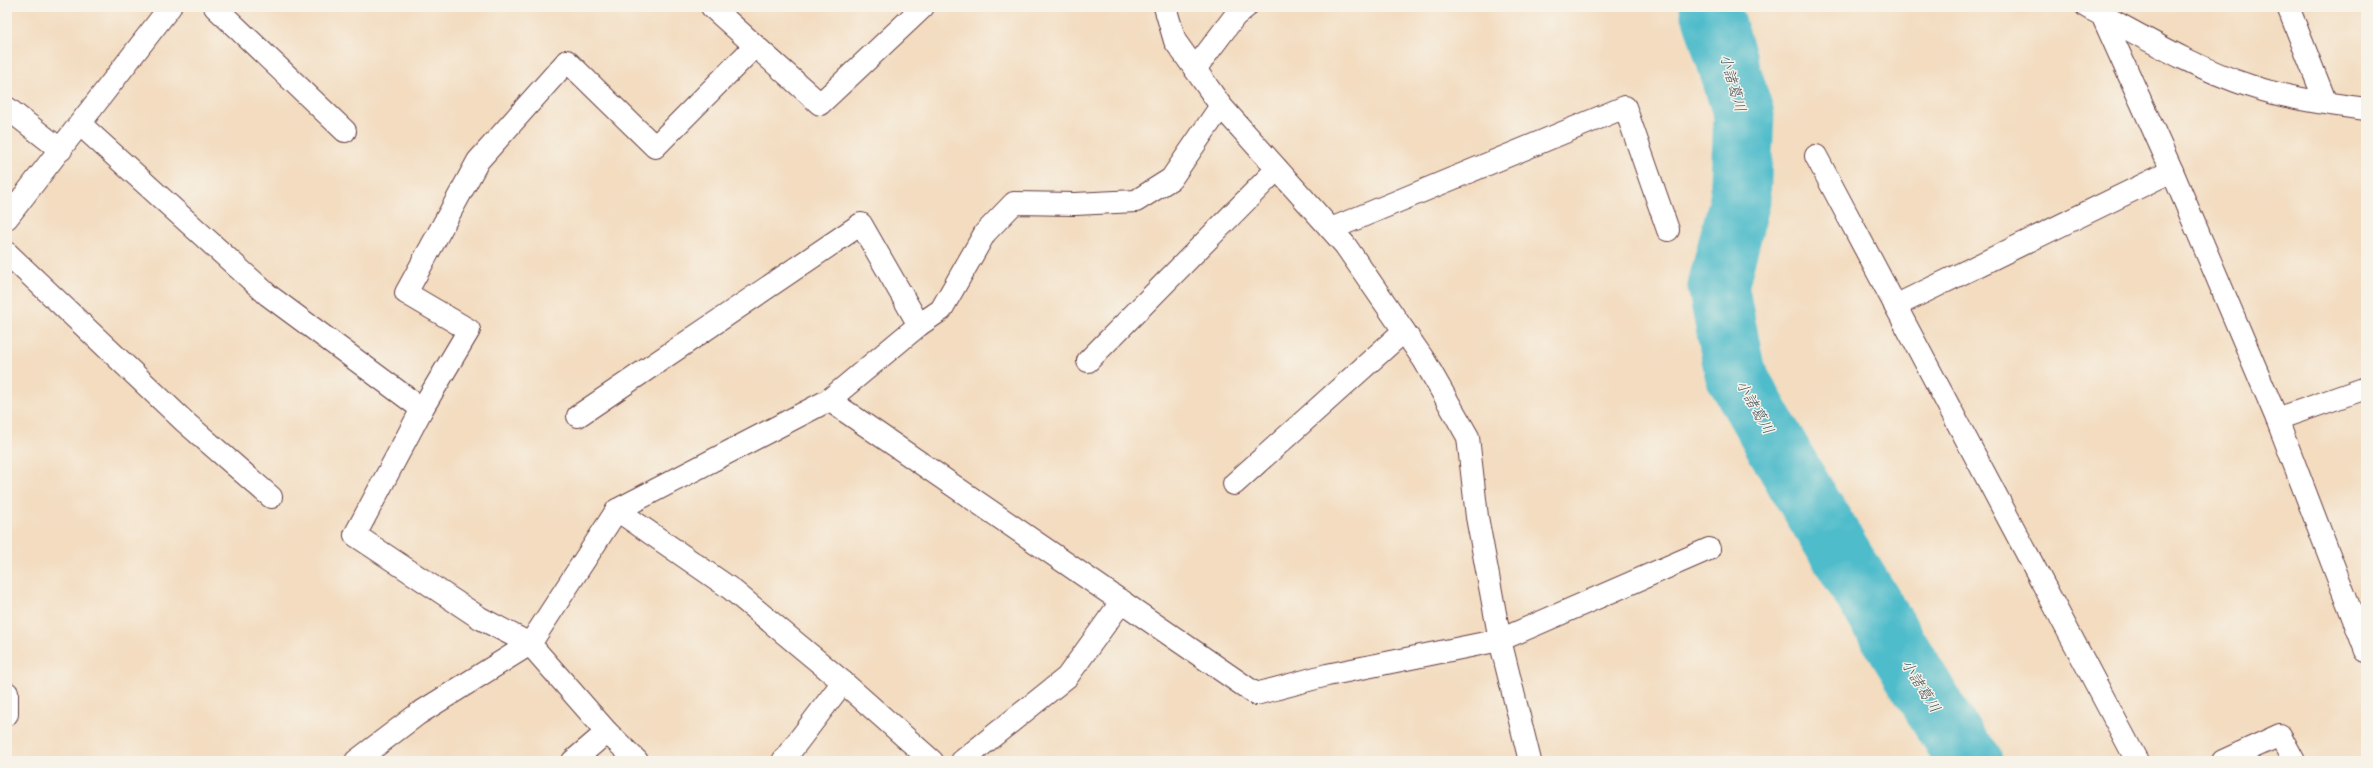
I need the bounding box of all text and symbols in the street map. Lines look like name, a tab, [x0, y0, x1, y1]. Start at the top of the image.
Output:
water label: 小諸葛川	[1716, 52, 1750, 114]
water label: 小諸葛川	[1732, 377, 1778, 437]
water label: 小諸葛川	[1897, 656, 1945, 716]

